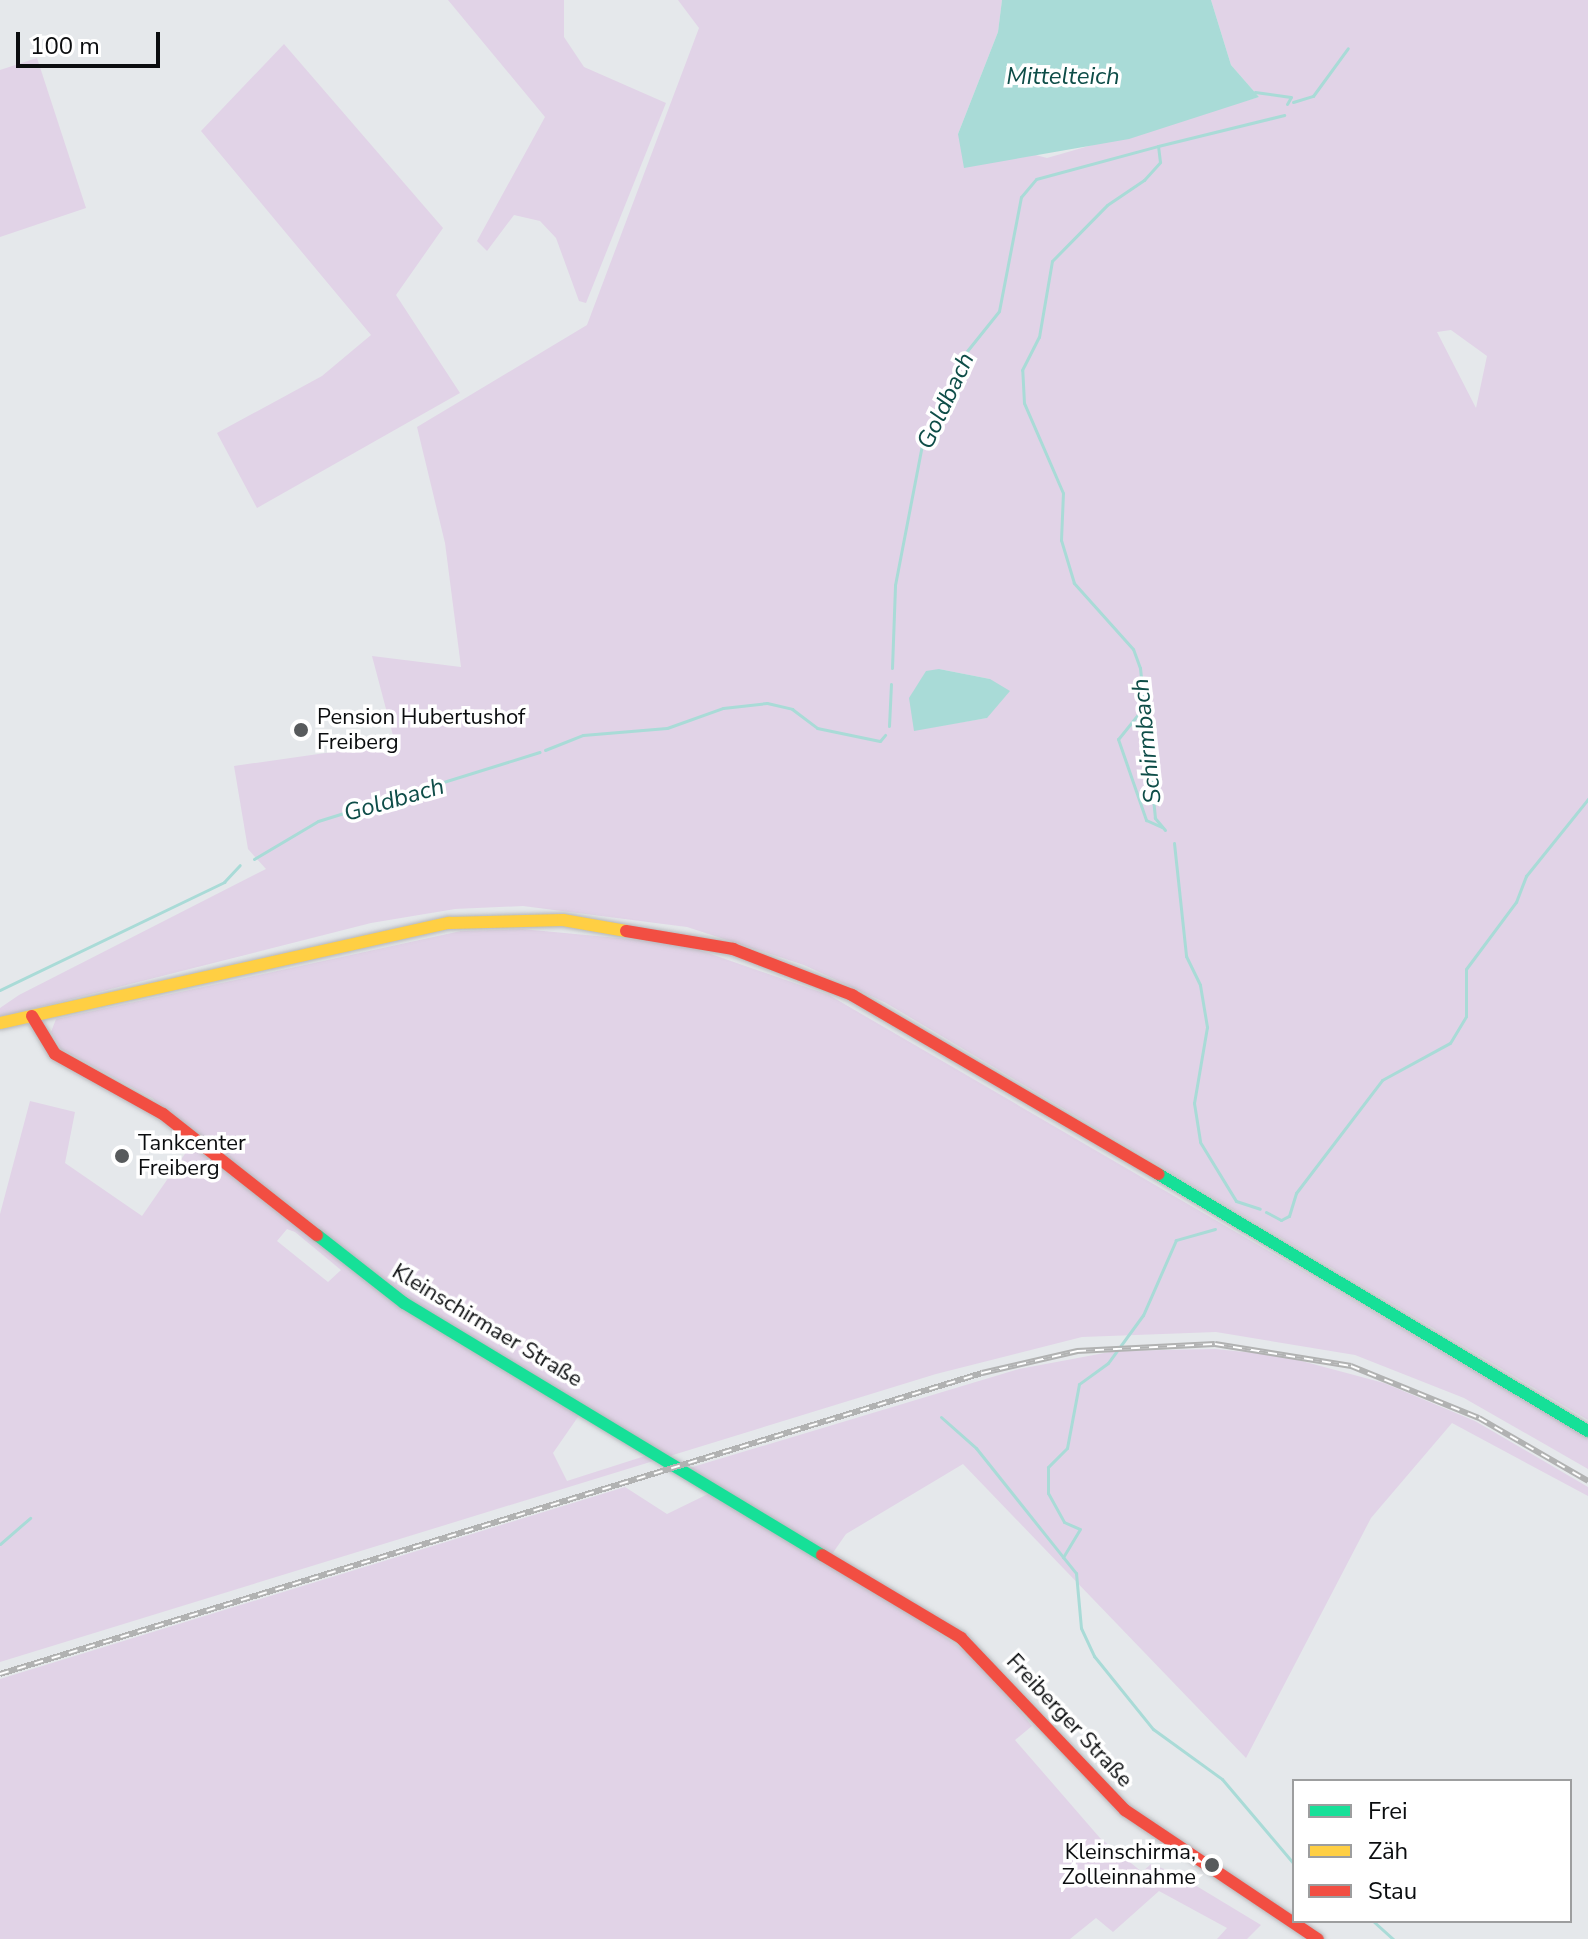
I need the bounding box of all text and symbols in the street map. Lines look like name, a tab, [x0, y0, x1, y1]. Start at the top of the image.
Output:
scale bar	[20, 16, 164, 66]
text: 100 m	[30, 30, 100, 62]
water label: Mittelteich	[1006, 63, 1120, 91]
water label: Goldbach	[911, 348, 981, 454]
water label: Schirmbach	[1126, 677, 1168, 805]
place label: Pension Hubertushof Freiberg	[317, 704, 525, 756]
marker: Pension Hubertushof Freiberg	[292, 721, 310, 739]
water label: Goldbach	[340, 772, 448, 828]
place label: Tankcenter Freiberg	[138, 1130, 246, 1182]
marker: Tankcenter Freiberg	[113, 1147, 131, 1165]
street label: Kleinschirmaer Straße	[387, 1259, 587, 1393]
street label: Freiberger Straße	[1000, 1649, 1138, 1793]
legend	[1292, 1779, 1572, 1923]
text: Frei	[1368, 1795, 1408, 1827]
text: Zäh	[1368, 1835, 1408, 1867]
place label: Kleinschirma, Zolleinnahme	[1062, 1839, 1196, 1890]
marker: Kleinschirma, Zolleinnahme	[1203, 1856, 1221, 1874]
text: Stau	[1368, 1875, 1417, 1907]

